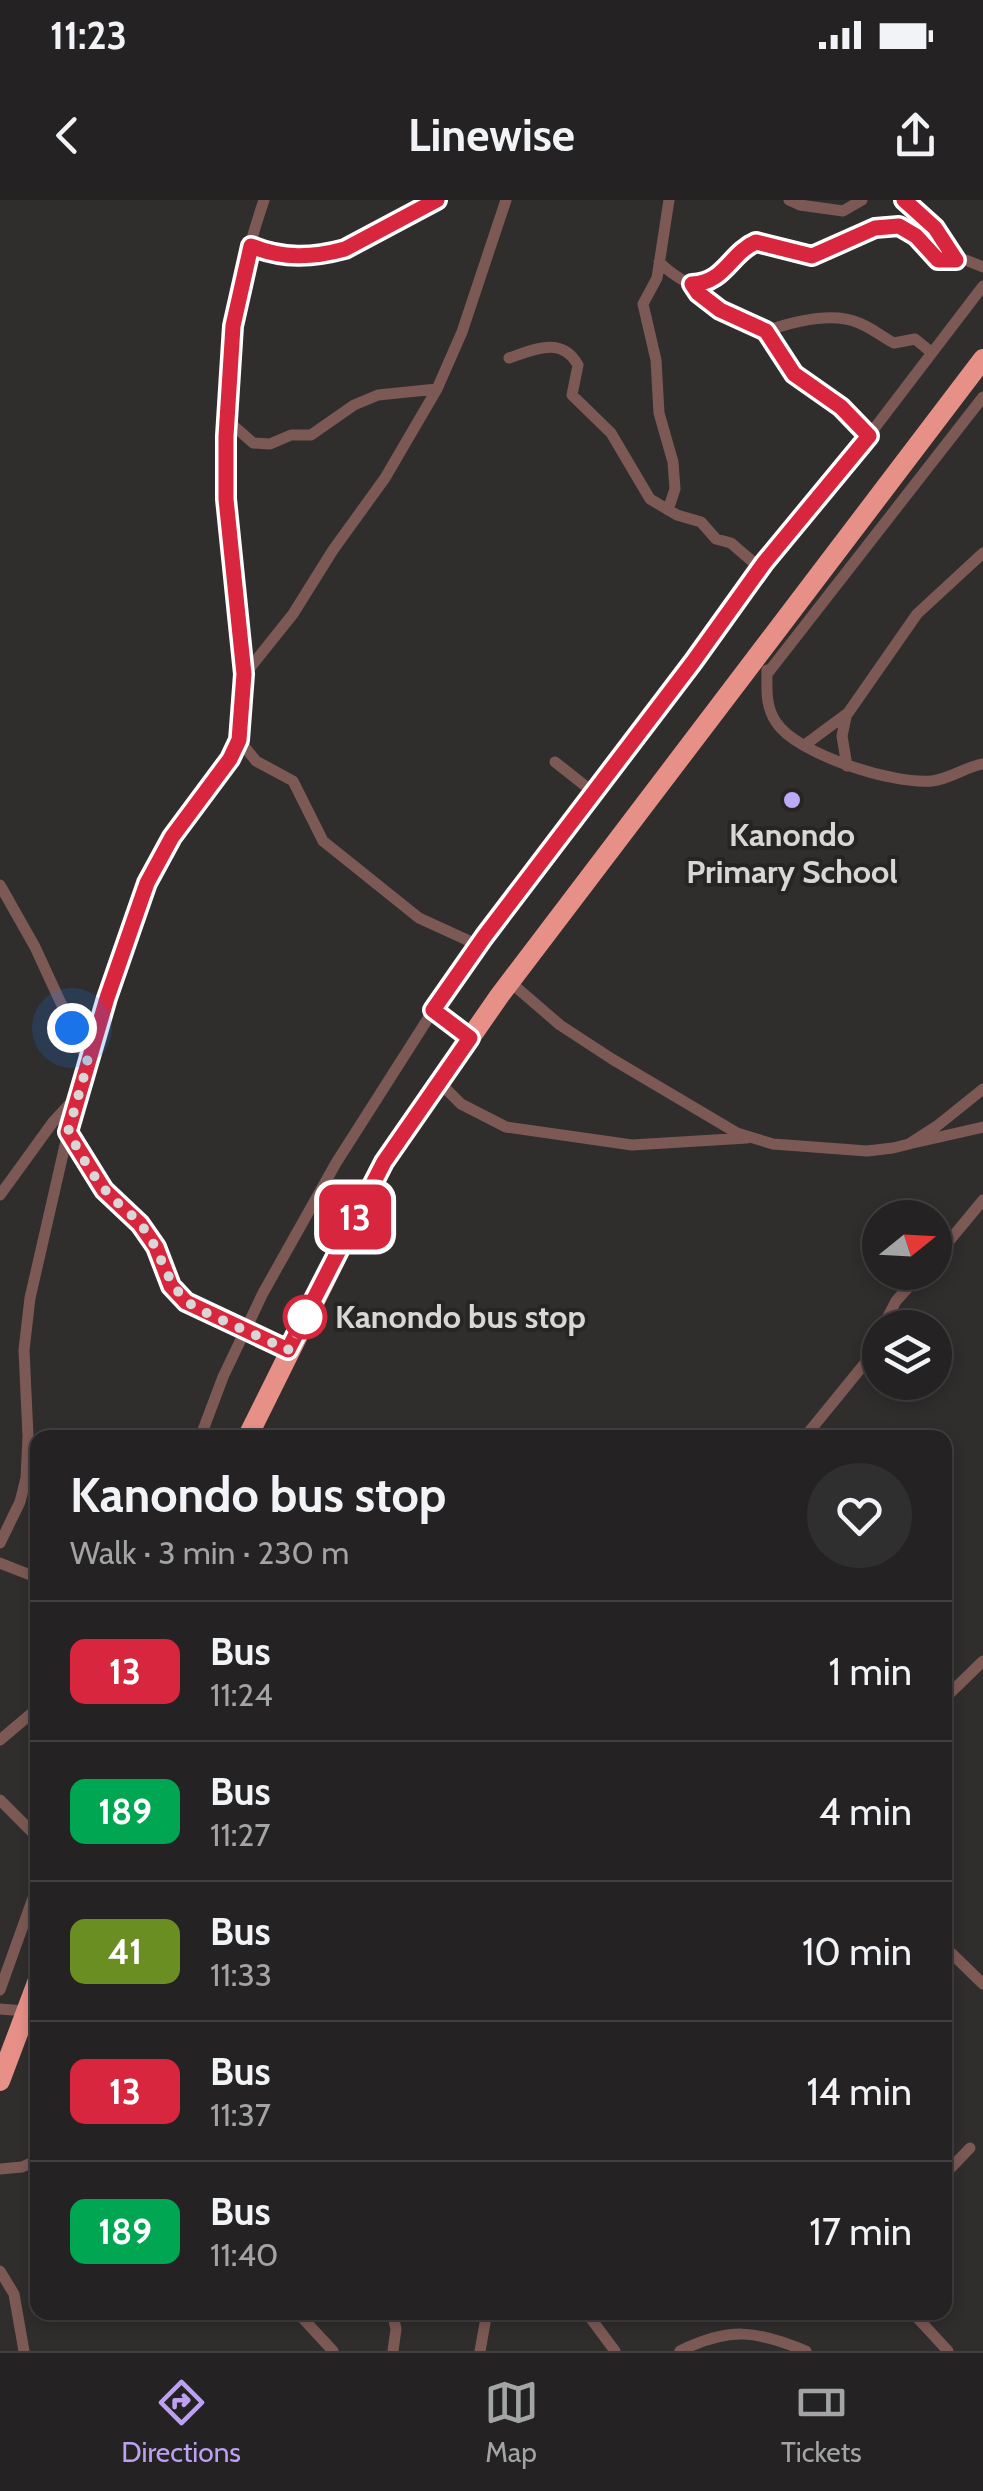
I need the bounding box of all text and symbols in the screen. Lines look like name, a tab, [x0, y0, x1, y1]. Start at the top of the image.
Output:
text: 11:23	[50, 12, 127, 59]
icon: back	[40, 108, 95, 163]
text: Linewise	[408, 108, 575, 162]
icon: share	[888, 108, 943, 163]
marker: Kanondo Primary School	[781, 789, 803, 811]
place label: Kanondo Primary School	[686, 815, 898, 891]
your location	[47, 1003, 97, 1053]
line badge: 13	[310, 1184, 400, 1250]
text: 13	[339, 1196, 371, 1239]
north arrow	[862, 1200, 952, 1290]
map controls	[862, 1200, 952, 1400]
marker: Kanondo bus stop	[284, 1296, 326, 1338]
place label: Kanondo bus stop	[335, 1297, 586, 1336]
button: layers	[862, 1310, 952, 1400]
button: heart	[807, 1463, 912, 1568]
text: Kanondo bus stop	[70, 1466, 446, 1524]
text: Walk · 3 min · 230 m	[70, 1533, 349, 1572]
text: Bus	[210, 1628, 271, 1675]
text: 1 min	[828, 1648, 912, 1695]
text: 13	[109, 1650, 141, 1693]
text: 11:24	[210, 1675, 273, 1714]
text: Bus	[210, 1768, 271, 1815]
text: 4 min	[819, 1788, 912, 1835]
text: 189	[98, 1790, 152, 1833]
text: 11:27	[210, 1815, 270, 1854]
text: Bus	[210, 1908, 271, 1955]
text: 10 min	[802, 1928, 912, 1975]
text: 41	[108, 1930, 142, 1973]
text: 11:33	[210, 1955, 272, 1994]
text: Bus	[210, 2048, 271, 2095]
text: 14 min	[806, 2068, 912, 2115]
text: 13	[109, 2070, 141, 2113]
text: 11:37	[210, 2095, 271, 2134]
text: Bus	[210, 2188, 271, 2235]
text: 17 min	[809, 2208, 912, 2255]
text: 189	[98, 2210, 152, 2253]
text: 11:40	[210, 2235, 278, 2274]
tab: Directions	[121, 2375, 241, 2469]
tab: Map	[484, 2375, 539, 2469]
tab: Tickets	[781, 2375, 862, 2469]

